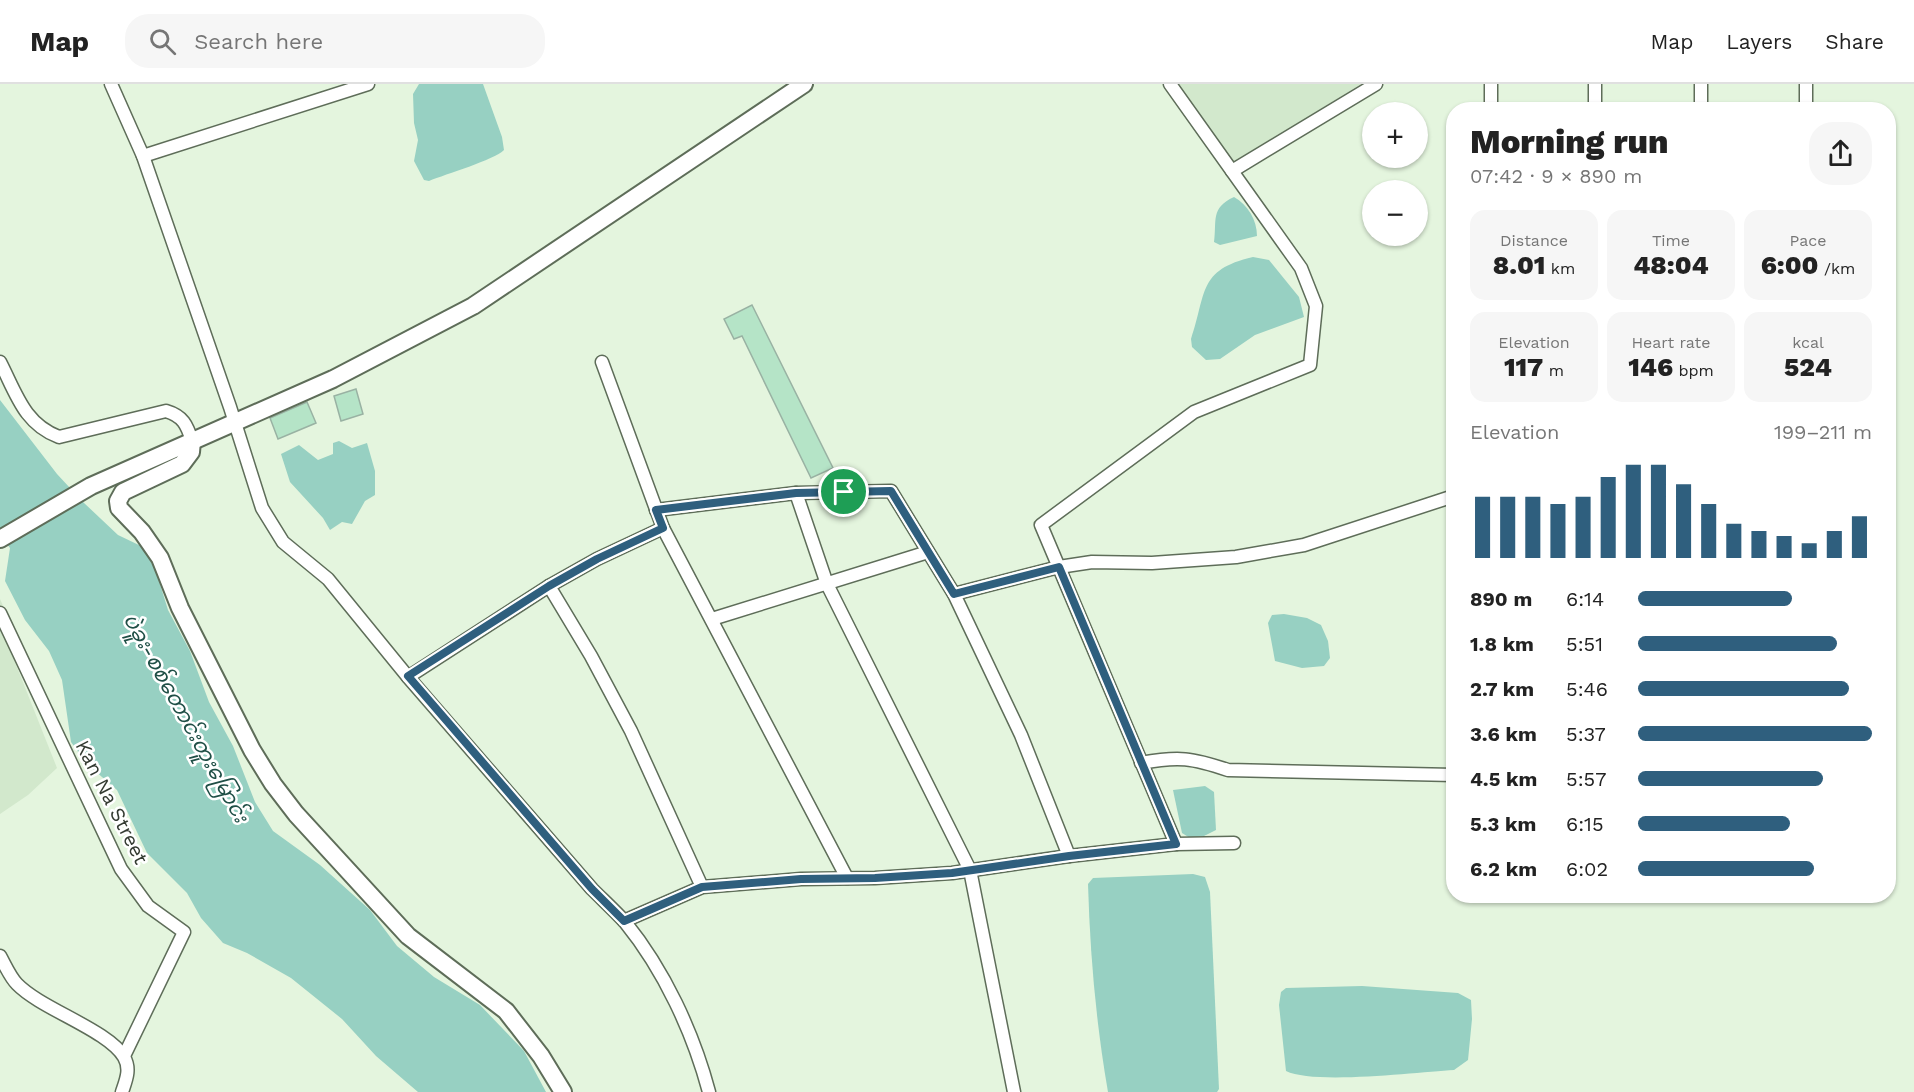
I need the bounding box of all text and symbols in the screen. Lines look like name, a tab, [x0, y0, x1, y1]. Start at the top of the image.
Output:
search box	[125, 14, 545, 68]
text: Map	[30, 25, 89, 58]
icon: search	[146, 25, 179, 58]
text: Search here	[194, 29, 323, 54]
text: Map	[1650, 29, 1693, 54]
text: Layers	[1726, 29, 1792, 54]
text: Share	[1825, 29, 1884, 54]
map controls	[1362, 102, 1428, 246]
button: +	[1362, 102, 1428, 168]
text: Morning run	[1470, 122, 1669, 161]
button: share	[1809, 122, 1872, 185]
text: 07:42 · 9 × 890 m	[1470, 164, 1642, 188]
button: −	[1362, 180, 1428, 246]
text: Distance	[1500, 231, 1568, 250]
text: Time	[1652, 231, 1690, 250]
text: Pace	[1789, 231, 1827, 250]
text: 8.01	[1493, 250, 1545, 280]
text: 48:04	[1633, 250, 1709, 280]
text: 6:00	[1761, 250, 1819, 280]
text: km	[1545, 259, 1575, 278]
text: /km	[1819, 259, 1855, 278]
text: Elevation	[1498, 333, 1570, 352]
text: Heart rate	[1631, 333, 1711, 352]
text: kcal	[1792, 333, 1824, 352]
text: 117	[1504, 352, 1543, 382]
text: 146	[1628, 352, 1673, 382]
text: 524	[1784, 352, 1832, 382]
text: m	[1543, 361, 1564, 380]
text: bpm	[1673, 361, 1714, 380]
text: Elevation	[1470, 420, 1559, 444]
text: 199–211 m	[1774, 420, 1872, 444]
pin	[818, 466, 869, 517]
icon: arrive	[827, 475, 860, 508]
text: 890 m	[1470, 587, 1532, 611]
text: 6:14	[1566, 587, 1604, 611]
water label: ပဲခူး-စစ်တောင်းတူးမြောင်း	[114, 608, 257, 831]
text: 1.8 km	[1470, 632, 1534, 656]
text: 5:51	[1566, 632, 1603, 656]
text: 2.7 km	[1470, 677, 1534, 701]
text: 5:46	[1566, 677, 1608, 701]
text: 3.6 km	[1470, 722, 1537, 746]
text: 5:37	[1566, 722, 1606, 746]
street label: Kan Na Street	[70, 736, 154, 868]
text: 4.5 km	[1470, 767, 1537, 791]
text: 5:57	[1566, 767, 1606, 791]
text: 5.3 km	[1470, 812, 1536, 836]
text: 6:15	[1566, 812, 1604, 836]
text: 6.2 km	[1470, 857, 1537, 881]
text: 6:02	[1566, 857, 1608, 881]

